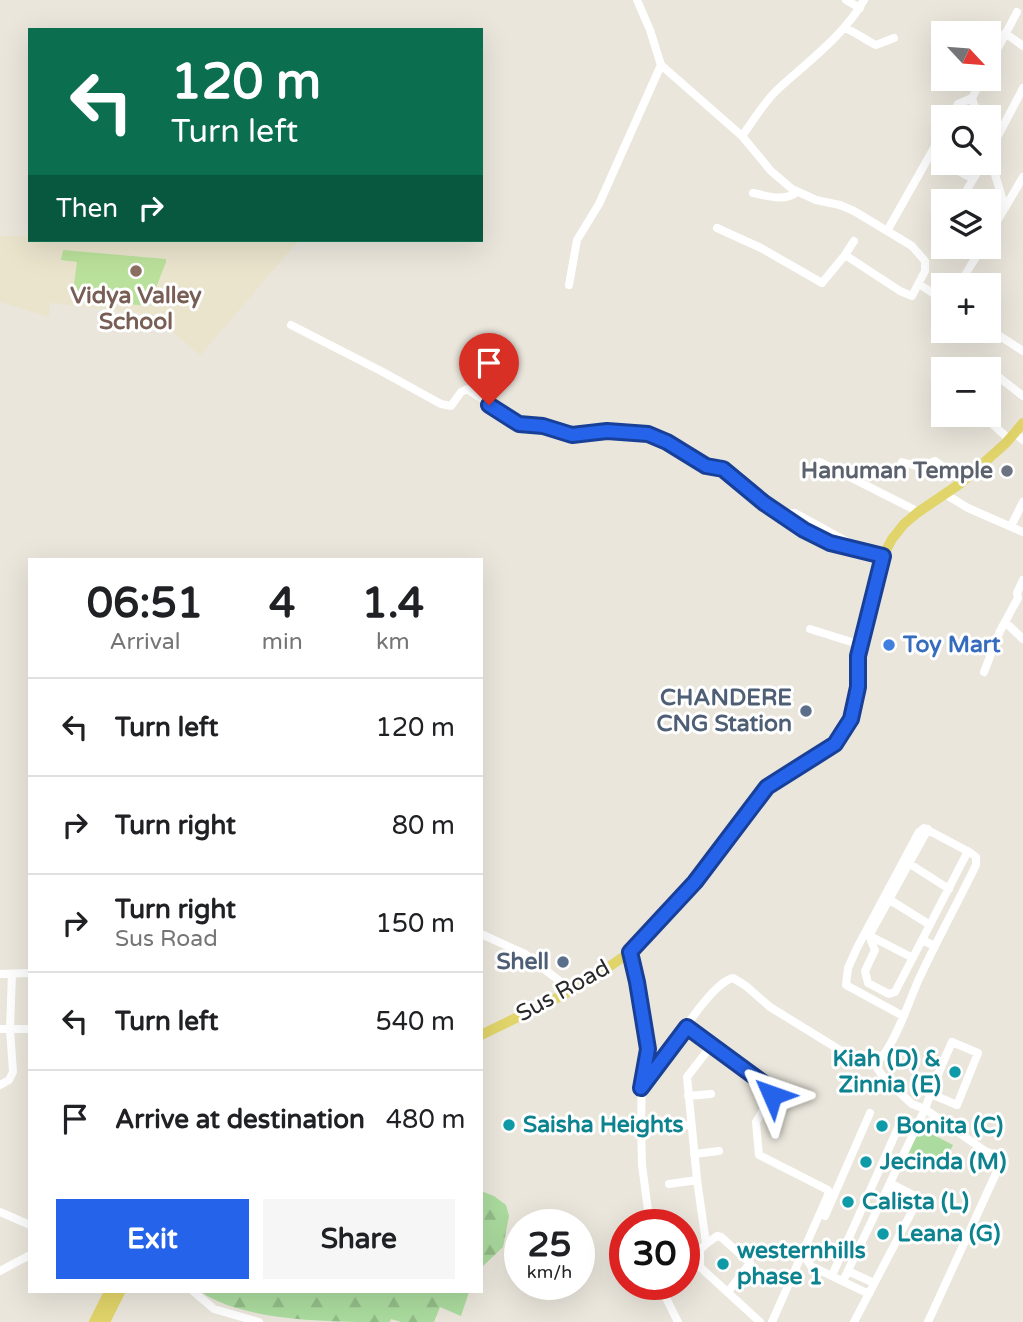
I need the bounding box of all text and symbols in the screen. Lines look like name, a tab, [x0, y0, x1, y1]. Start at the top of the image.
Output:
north arrow	[931, 21, 1001, 91]
map controls	[931, 21, 1001, 427]
text: 120 m	[171, 53, 321, 112]
icon: left	[56, 56, 147, 147]
button: search	[931, 105, 1001, 175]
text: Turn left	[171, 113, 298, 151]
icon: right	[132, 189, 170, 227]
button: layers	[931, 189, 1001, 259]
text: Then	[56, 193, 118, 224]
marker: Vidya Valley School	[128, 263, 144, 279]
button: +	[931, 273, 1001, 343]
place label: Vidya Valley School	[70, 282, 202, 336]
pin	[459, 333, 519, 405]
icon: arrive	[470, 344, 508, 382]
button: −	[931, 357, 1001, 427]
place label: Hanuman Temple	[801, 457, 993, 485]
marker: Hanuman Temple	[999, 463, 1015, 479]
text: 06:51	[87, 578, 203, 629]
text: 4	[269, 578, 295, 629]
text: 1.4	[361, 578, 424, 629]
text: Arrival	[109, 628, 180, 656]
text: min	[262, 628, 303, 656]
text: km	[376, 628, 410, 656]
place label: Toy Mart	[902, 631, 1001, 659]
marker: Toy Mart	[881, 637, 897, 653]
place label: CHANDERE CNG Station	[657, 684, 792, 738]
marker: CHANDERE CNG Station	[798, 703, 814, 719]
icon: left	[56, 708, 94, 746]
text: Turn left	[115, 712, 218, 743]
text: 120 m	[375, 712, 455, 743]
icon: right	[56, 806, 94, 844]
text: Turn right	[115, 810, 236, 841]
text: 80 m	[392, 810, 455, 841]
text: Turn right	[115, 894, 236, 925]
icon: right	[56, 904, 94, 942]
text: 150 m	[375, 908, 455, 939]
text: Sus Road	[115, 925, 218, 953]
place label: Shell	[497, 948, 549, 976]
street label: Sus Road	[511, 954, 615, 1028]
marker: Shell	[555, 954, 571, 970]
icon: left	[56, 1002, 94, 1040]
text: Turn left	[115, 1006, 218, 1037]
text: 540 m	[375, 1006, 455, 1037]
place label: Kiah (D) & Zinnia (E)	[833, 1045, 941, 1099]
position arrow	[735, 1058, 809, 1132]
marker: Kiah (D) & Zinnia (E)	[947, 1064, 963, 1080]
icon: arrive	[56, 1100, 94, 1138]
text: Arrive at destination	[115, 1104, 365, 1135]
text: 480 m	[386, 1104, 465, 1135]
place label: Saisha Heights	[523, 1111, 684, 1139]
place label: Bonita (C)	[896, 1112, 1003, 1140]
marker: Saisha Heights	[501, 1117, 517, 1133]
marker: Bonita (C)	[874, 1118, 890, 1134]
place label: Jecinda (M)	[879, 1148, 1007, 1176]
marker: Jecinda (M)	[858, 1154, 874, 1170]
place label: Calista (L)	[862, 1188, 969, 1216]
marker: Calista (L)	[840, 1194, 856, 1210]
button: Exit	[56, 1199, 249, 1279]
button: Share	[263, 1199, 455, 1279]
speed limit sign: 30	[609, 1209, 700, 1300]
place label: Leana (G)	[897, 1220, 1000, 1248]
text: 25	[528, 1224, 571, 1266]
marker: Leana (G)	[875, 1226, 891, 1242]
place label: westernhills phase 1	[737, 1237, 866, 1291]
marker: westernhills phase 1	[715, 1256, 731, 1272]
text: km/h	[527, 1261, 572, 1283]

